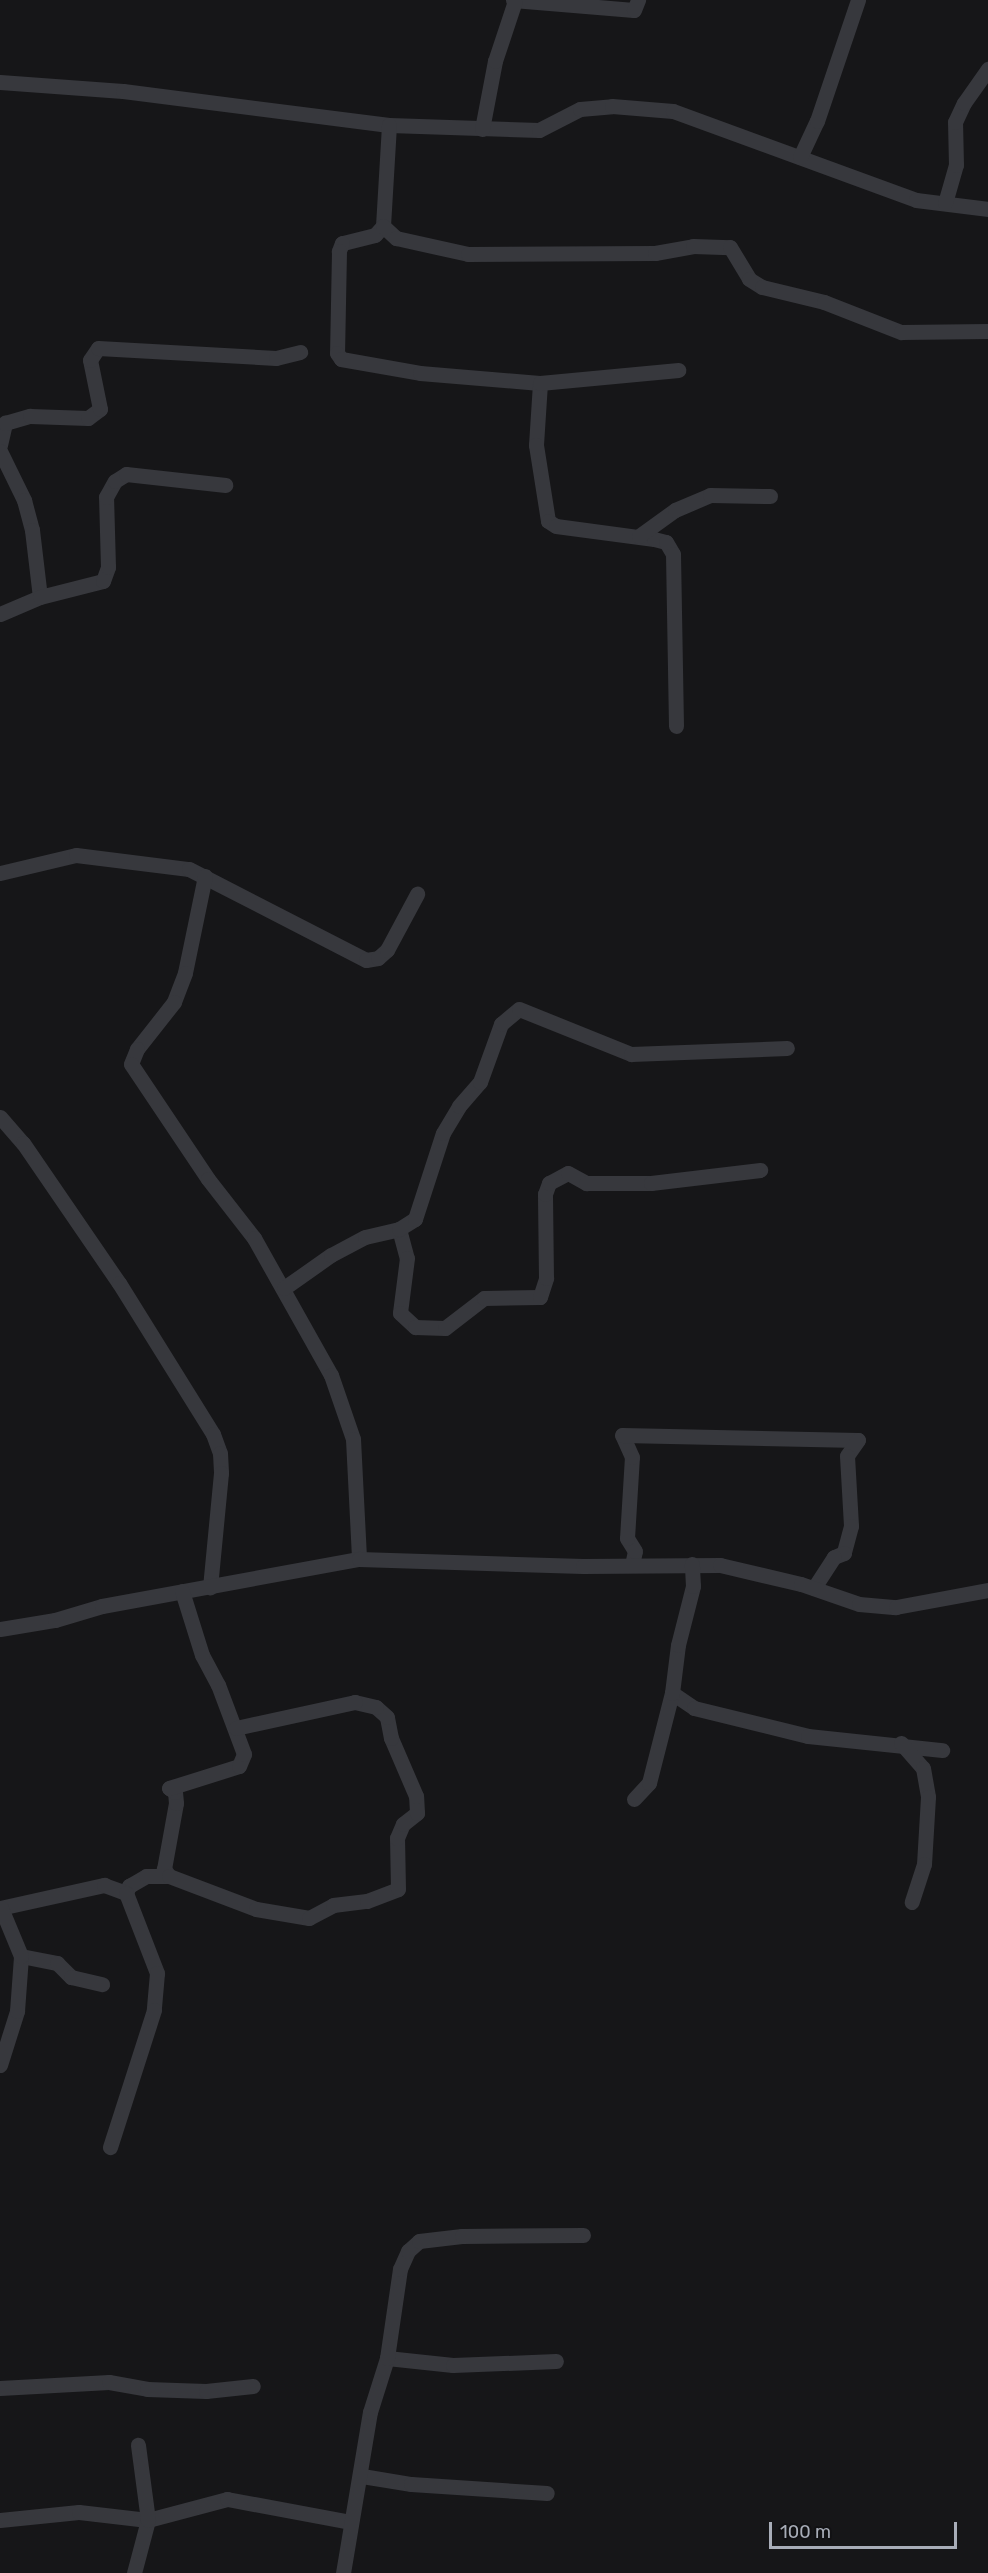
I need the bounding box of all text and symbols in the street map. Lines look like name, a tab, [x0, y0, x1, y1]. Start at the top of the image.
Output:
scale bar	[772, 2510, 960, 2548]
text: 100 m	[780, 2521, 831, 2543]

